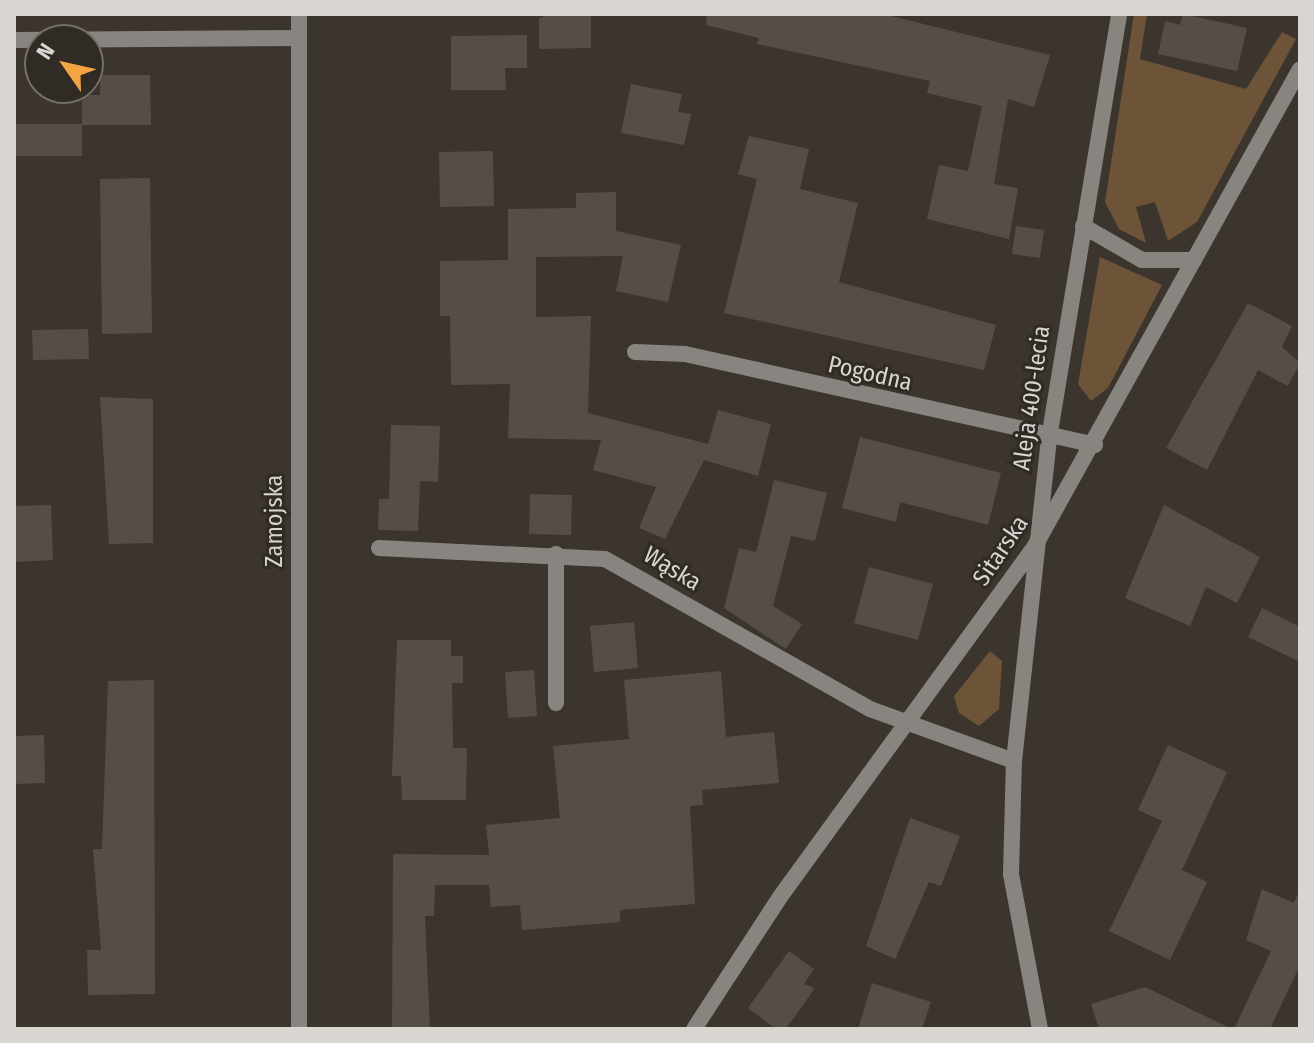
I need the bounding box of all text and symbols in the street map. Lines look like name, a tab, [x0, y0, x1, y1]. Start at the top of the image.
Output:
north arrow	[24, 24, 104, 104]
text: N	[30, 38, 60, 64]
street label: Aleja 400-lecia	[1008, 324, 1056, 472]
street label: Pogodna	[825, 350, 915, 398]
street label: Zamojska	[261, 475, 289, 567]
street label: Sitarska	[967, 511, 1035, 591]
street label: Wąska	[638, 541, 706, 597]

